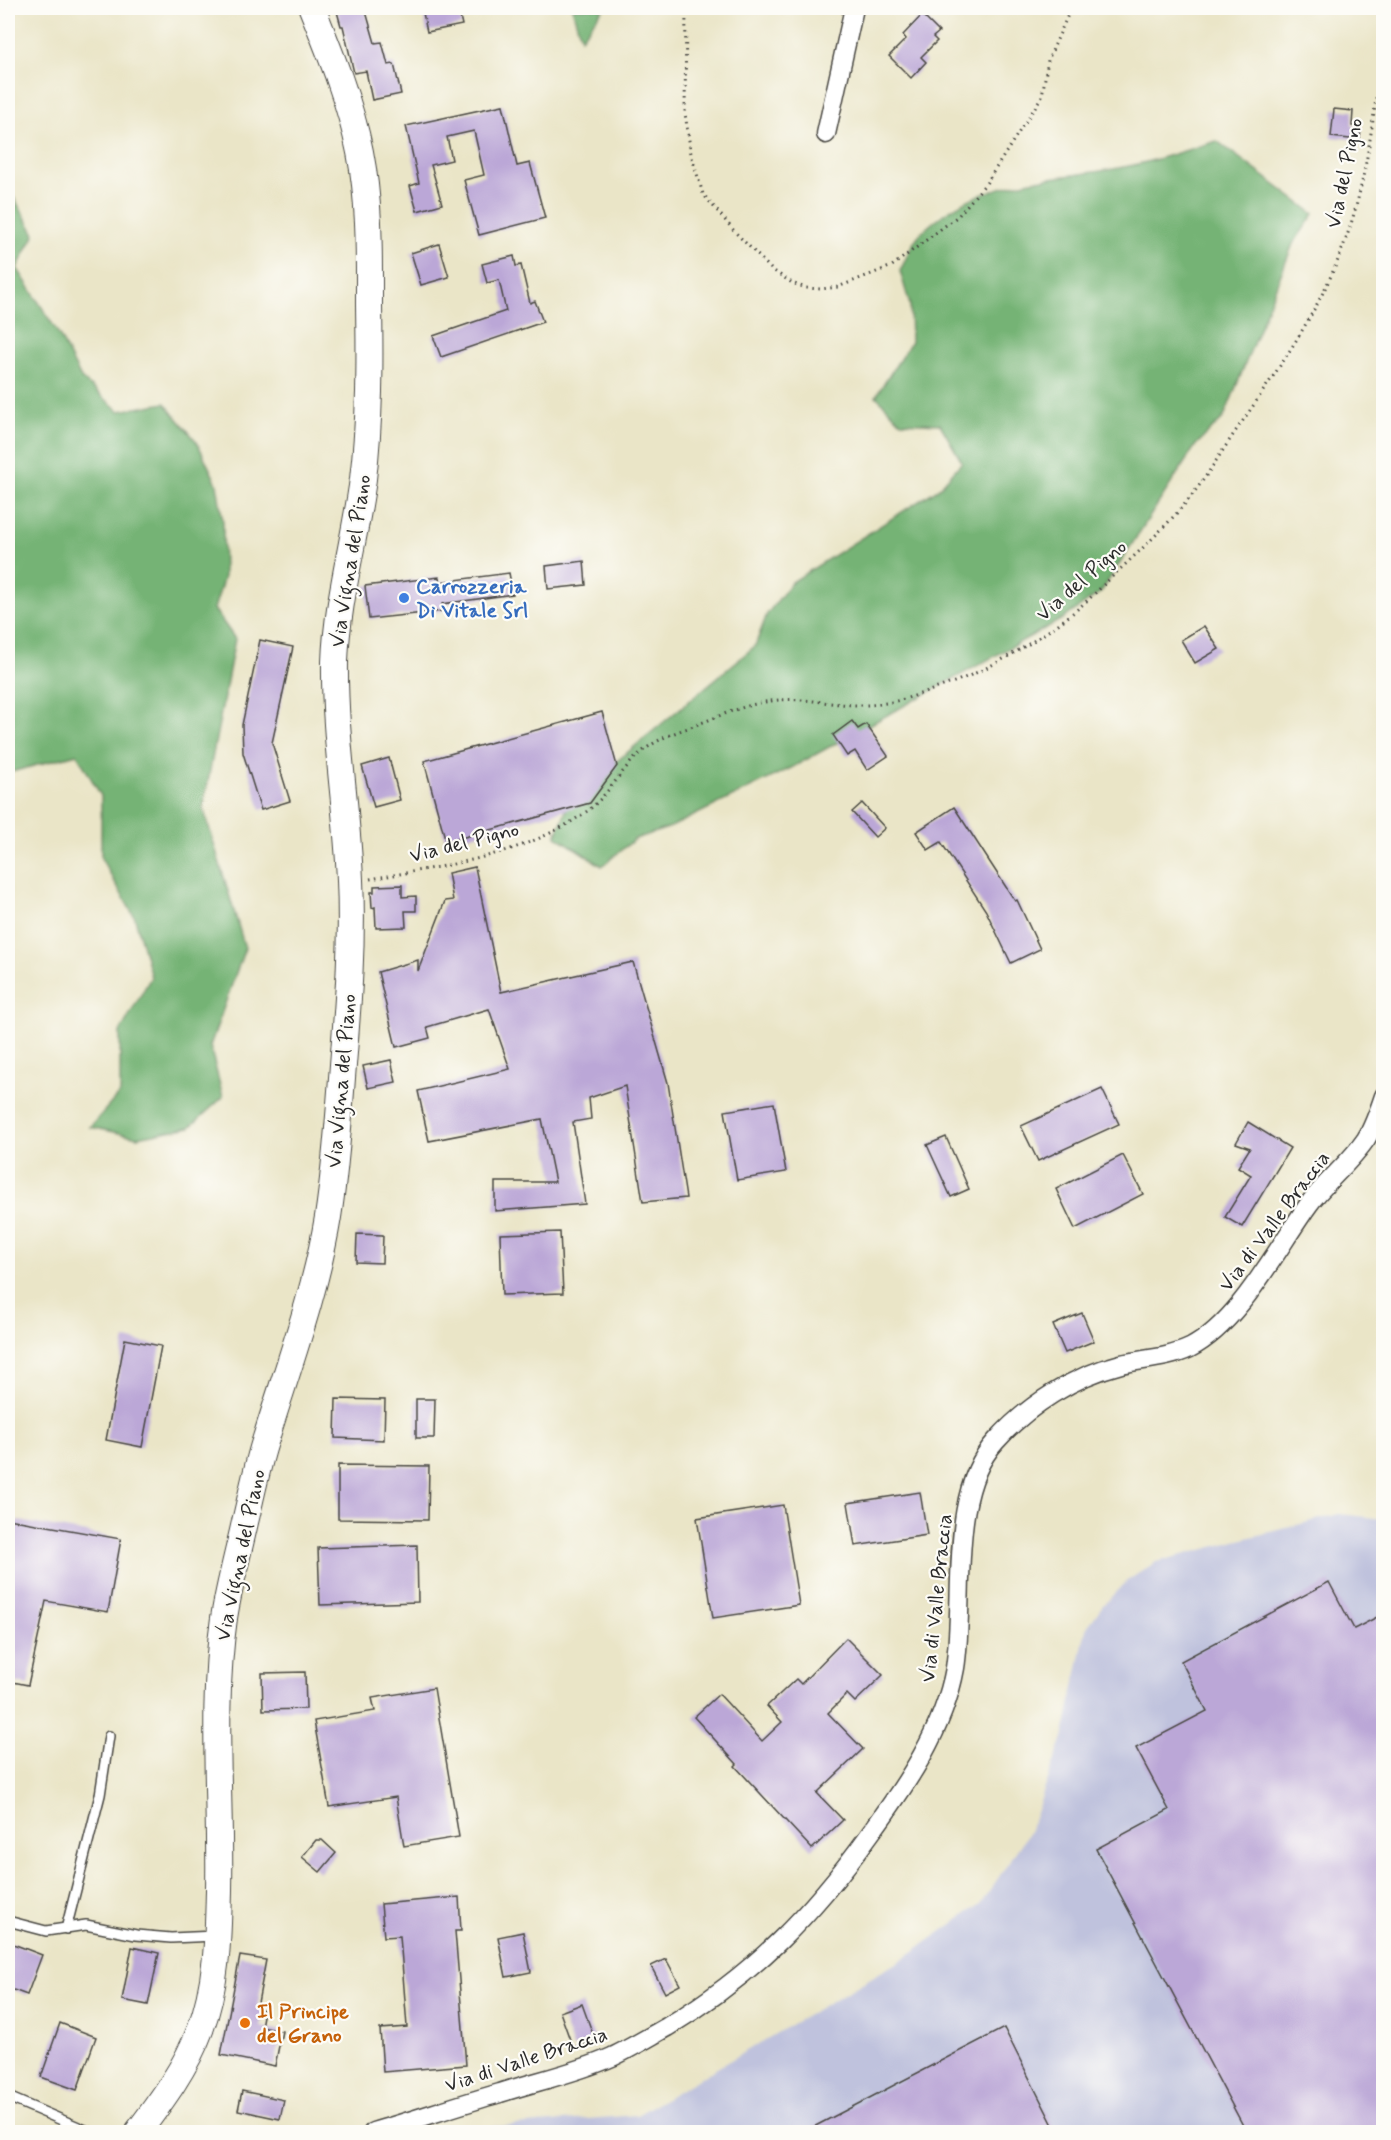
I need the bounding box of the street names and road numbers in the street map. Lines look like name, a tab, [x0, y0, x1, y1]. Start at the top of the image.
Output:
street label: Via del Pigno	[1320, 116, 1370, 231]
street label: Via Vigna del Piano	[323, 473, 380, 650]
street label: Via del Pigno	[1030, 533, 1133, 628]
street label: Via del Pigno	[407, 816, 522, 870]
street label: Via Vigna del Piano	[320, 993, 366, 1170]
street label: Via di Valle Braccia	[1213, 1146, 1337, 1298]
street label: Via Vigna del Piano	[209, 1467, 275, 1644]
street label: Via di Valle Braccia	[914, 1512, 960, 1684]
street label: Via di Valle Braccia	[441, 2020, 611, 2099]

